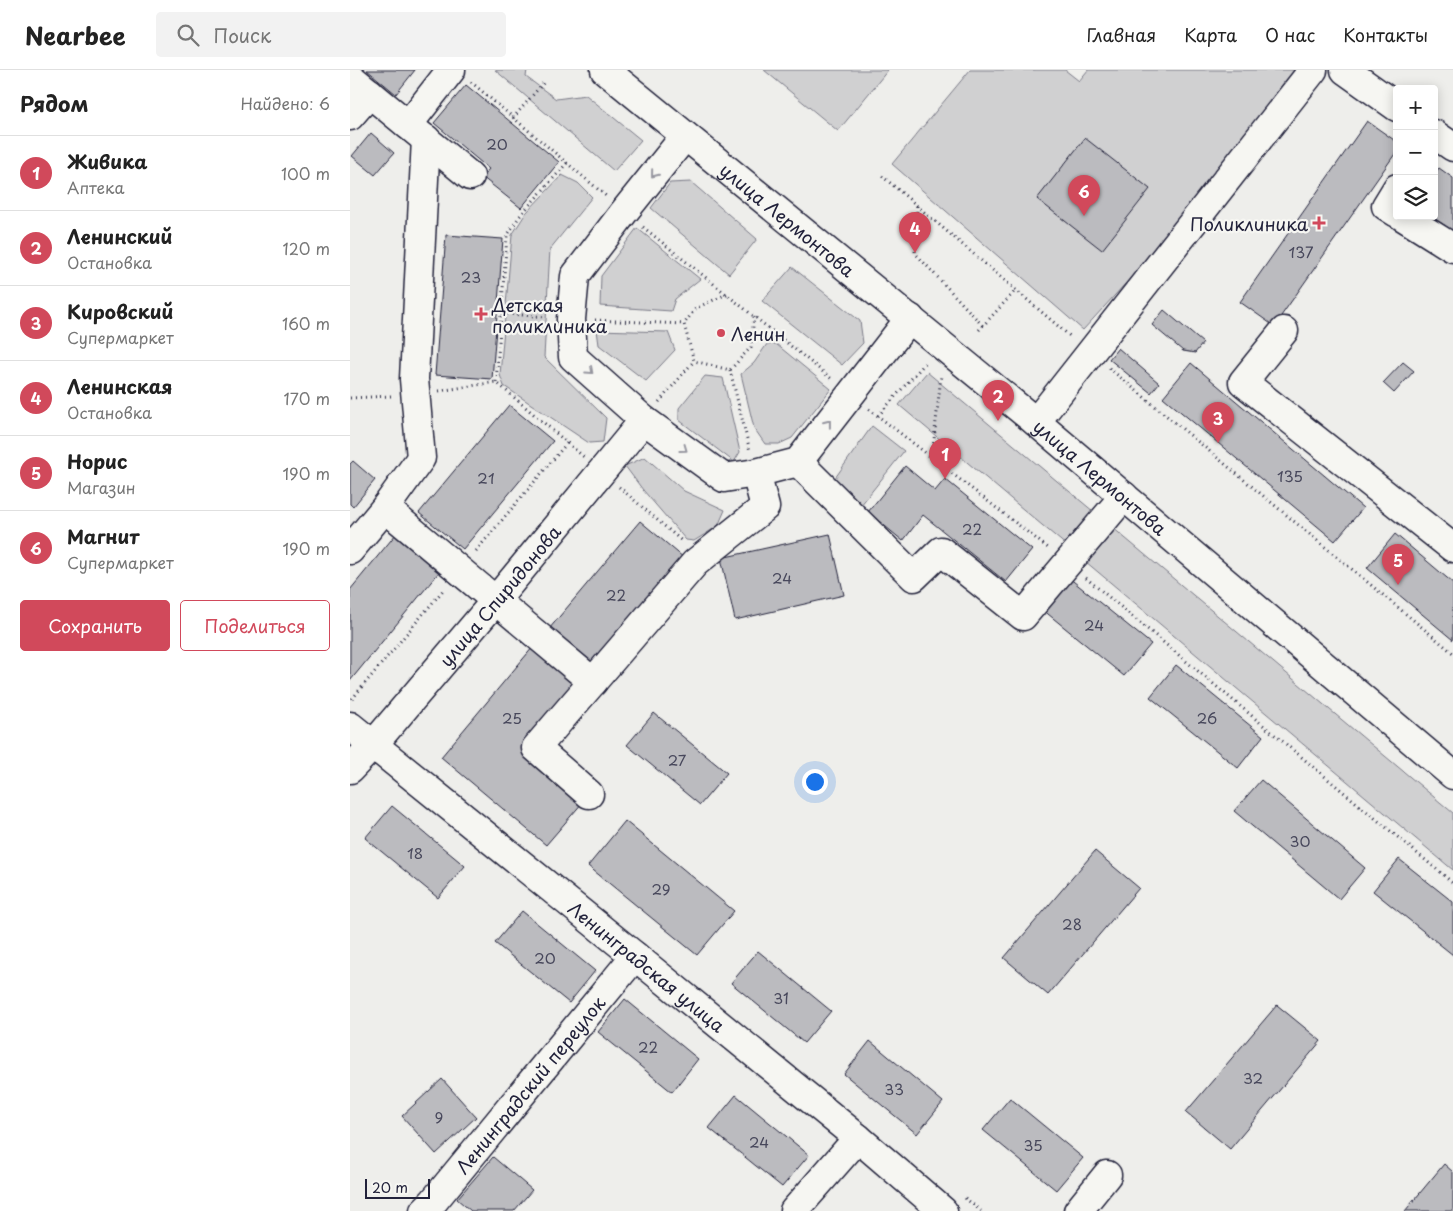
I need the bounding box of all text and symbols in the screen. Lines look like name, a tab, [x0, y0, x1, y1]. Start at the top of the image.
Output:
search box	[156, 12, 506, 57]
text: Nearbee	[25, 17, 126, 53]
icon: search	[174, 21, 202, 49]
text: Поиск	[214, 21, 271, 49]
text: Главная	[1087, 21, 1156, 48]
text: Карта	[1184, 21, 1237, 48]
text: О нас	[1265, 21, 1315, 48]
text: Контакты	[1343, 21, 1428, 48]
map controls	[1393, 85, 1438, 220]
button: +	[1393, 85, 1438, 130]
text: Рядом	[20, 87, 88, 119]
text: Найдено: 6	[240, 91, 330, 115]
button: −	[1393, 130, 1438, 175]
house number: 20	[486, 132, 508, 155]
text: Живика	[67, 147, 147, 175]
street label: улица Лермонтова	[714, 156, 862, 283]
text: 1	[32, 161, 40, 185]
text: 100 m	[281, 161, 330, 185]
one-way arrow	[652, 168, 660, 177]
text: Аптека	[67, 175, 124, 199]
pin: 6	[1068, 175, 1100, 216]
button: layers	[1393, 175, 1438, 220]
place label: Поликлиника	[1190, 210, 1309, 237]
pin: 4	[899, 212, 931, 253]
marker: Поликлиника	[1312, 216, 1326, 230]
text: Ленинский	[67, 222, 172, 250]
text: 2	[30, 236, 42, 260]
text: 120 m	[283, 236, 330, 260]
house number: 137	[1289, 240, 1314, 263]
text: Остановка	[67, 250, 152, 274]
house number: 23	[461, 265, 481, 288]
place label: Детская поликлиника	[491, 291, 608, 339]
text: Кировский	[67, 297, 173, 325]
marker: Детская поликлиника	[474, 307, 488, 321]
text: 3	[31, 311, 41, 335]
text: 160 m	[282, 311, 330, 335]
place label: Ленин	[731, 320, 785, 347]
text: Супермаркет	[67, 325, 174, 349]
marker: Ленин	[715, 327, 727, 339]
one-way arrow	[584, 365, 593, 374]
text: Ленинская	[67, 372, 173, 400]
pin: 2	[982, 380, 1014, 421]
text: 4	[31, 386, 41, 410]
text: 170 m	[284, 386, 330, 410]
text: Остановка	[67, 400, 152, 424]
pin: 3	[1202, 402, 1234, 443]
street label: улица Лермонтова	[1028, 412, 1174, 542]
one-way arrow	[822, 420, 830, 429]
pin: 1	[929, 438, 961, 479]
one-way arrow	[678, 443, 688, 452]
text: Норис	[67, 447, 127, 475]
text: 5	[31, 461, 41, 485]
text: 190 m	[282, 461, 330, 485]
house number: 135	[1277, 464, 1303, 487]
house number: 21	[477, 466, 495, 489]
text: Магазин	[67, 475, 136, 499]
house number: 22	[962, 517, 982, 540]
street label: улица Спиридонова	[432, 518, 567, 672]
text: Магнит	[67, 522, 139, 550]
text: 6	[30, 536, 42, 560]
text: 190 m	[282, 536, 330, 560]
pin: 5	[1382, 544, 1414, 585]
text: Супермаркет	[67, 550, 174, 574]
house number: 24	[772, 566, 792, 589]
house number: 22	[606, 583, 626, 606]
button: Сохранить	[20, 600, 170, 651]
button: Поделиться	[180, 600, 330, 651]
house number: 24	[1084, 613, 1104, 636]
house number: 25	[502, 706, 522, 729]
house number: 26	[1197, 706, 1217, 729]
house number: 27	[668, 748, 687, 771]
your location	[802, 769, 828, 795]
house number: 30	[1290, 829, 1310, 852]
house number: 18	[407, 841, 423, 864]
house number: 29	[651, 877, 671, 900]
street label: Ленинградская улица	[563, 894, 732, 1038]
house number: 28	[1062, 912, 1082, 935]
house number: 20	[534, 946, 556, 969]
house number: 31	[773, 986, 789, 1009]
street label: Ленинградский переулок	[449, 989, 611, 1179]
house number: 22	[638, 1035, 658, 1058]
house number: 32	[1243, 1066, 1263, 1089]
house number: 33	[884, 1077, 904, 1100]
house number: 9	[435, 1105, 443, 1128]
house number: 24	[749, 1130, 769, 1153]
house number: 35	[1023, 1133, 1043, 1156]
scale bar	[365, 1176, 430, 1199]
text: 20 m	[372, 1177, 408, 1198]

